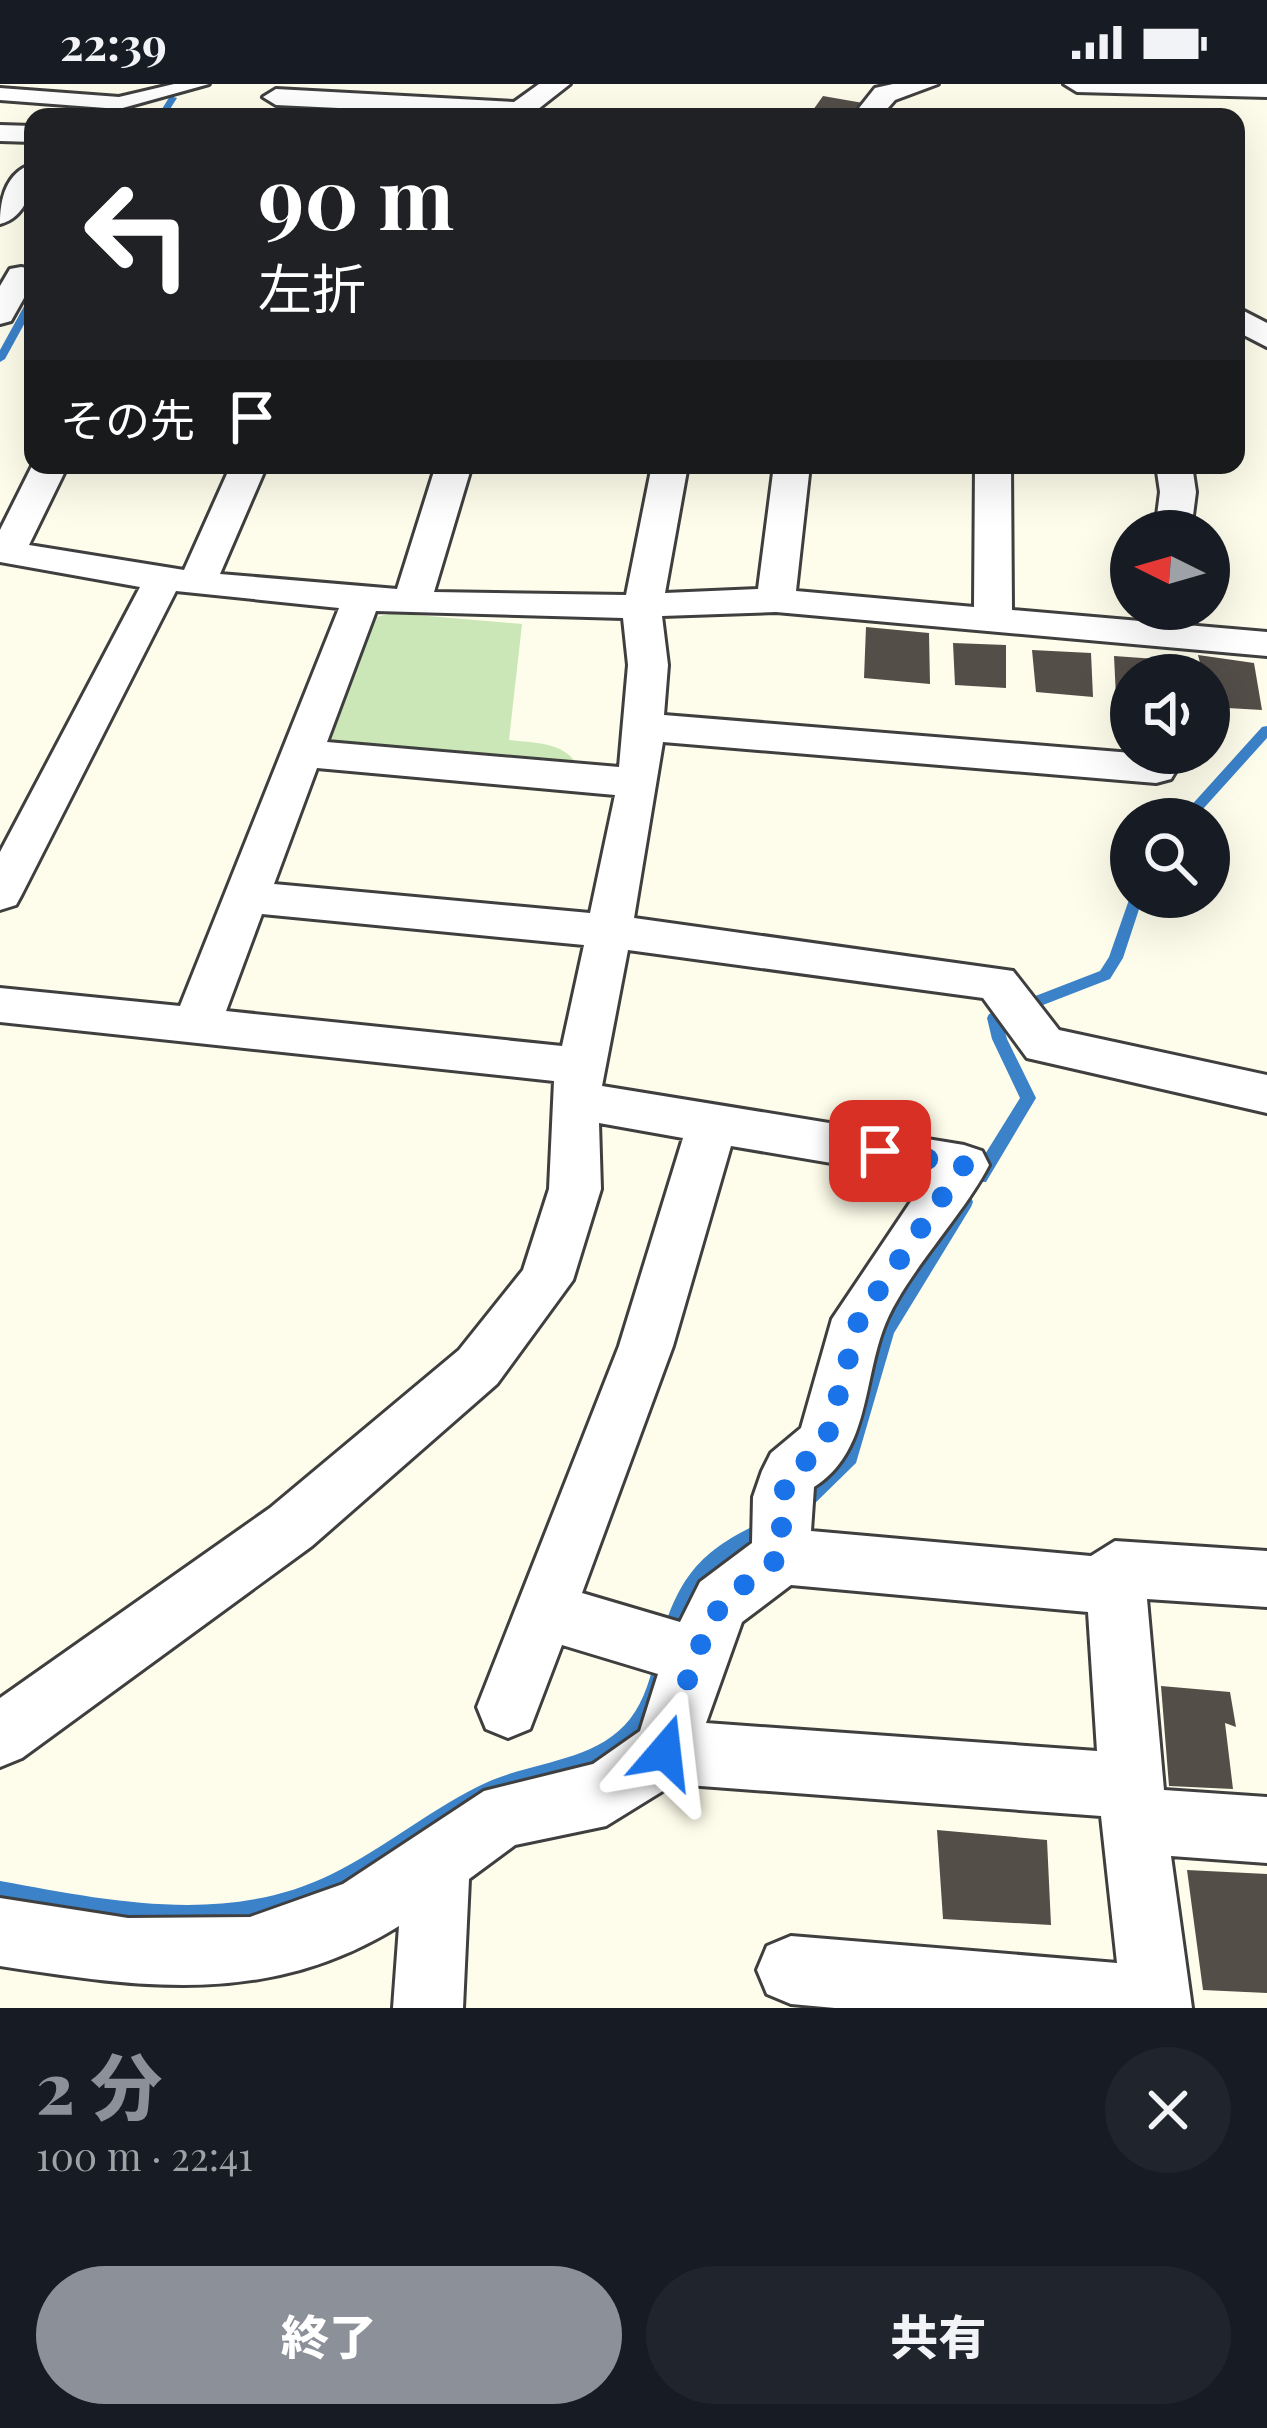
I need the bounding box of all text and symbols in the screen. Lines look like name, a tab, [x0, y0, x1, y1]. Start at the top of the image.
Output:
text: 22:39	[60, 12, 167, 72]
text: 90 m	[258, 139, 454, 251]
icon: left	[60, 156, 216, 312]
text: 左折	[258, 251, 366, 323]
icon: arrive	[219, 384, 285, 450]
text: その先	[60, 388, 195, 448]
north arrow	[1110, 510, 1230, 630]
map controls	[1110, 510, 1230, 918]
button: sound	[1110, 654, 1230, 774]
button: search	[1110, 798, 1230, 918]
pin	[829, 1100, 931, 1202]
icon: arrive	[847, 1118, 913, 1184]
position arrow	[602, 1689, 728, 1815]
text: 2 分	[36, 2036, 162, 2132]
button: close	[1105, 2047, 1231, 2173]
text: 100 m · 22:41	[36, 2129, 253, 2181]
button: 終了	[36, 2266, 622, 2404]
button: 共有	[646, 2266, 1231, 2404]

